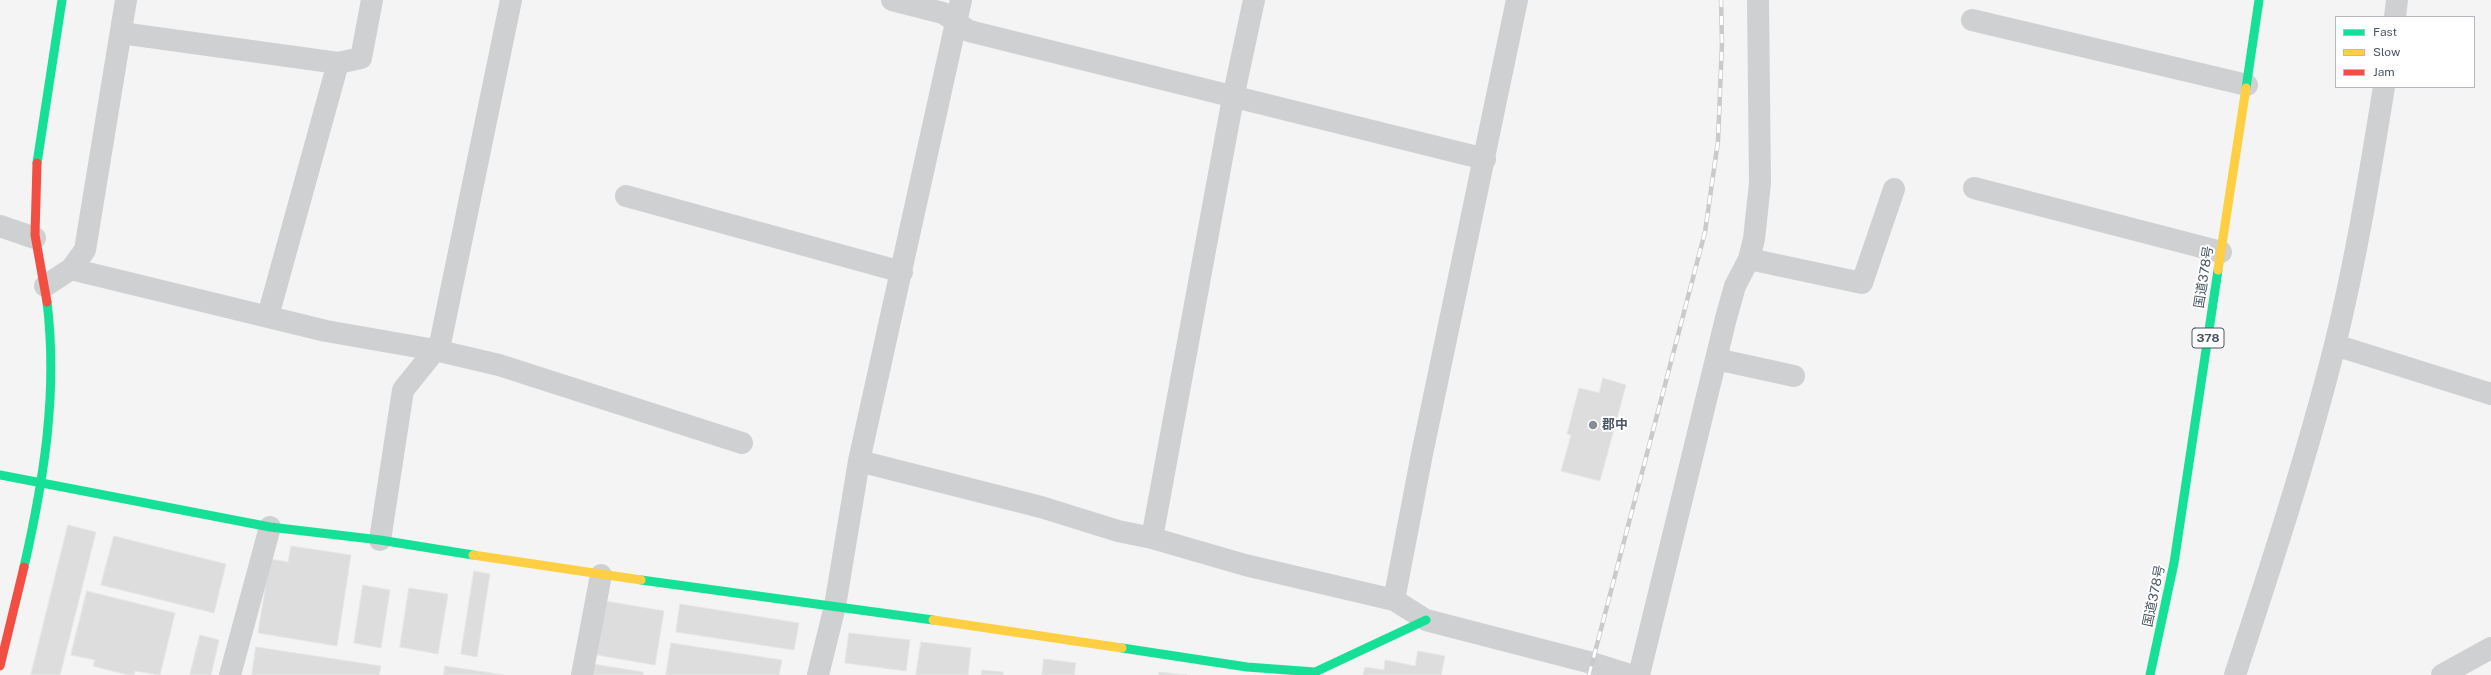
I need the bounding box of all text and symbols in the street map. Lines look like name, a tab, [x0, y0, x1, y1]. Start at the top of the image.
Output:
legend	[2335, 16, 2475, 88]
text: Fast	[2373, 25, 2397, 39]
text: Slow	[2373, 45, 2400, 59]
text: Jam	[2373, 65, 2395, 79]
street label: 国道378号	[2191, 245, 2217, 309]
road number: 378	[2192, 328, 2224, 348]
place label: 郡中	[1602, 417, 1628, 433]
marker: 郡中	[1587, 419, 1599, 431]
street label: 国道378号	[2140, 564, 2168, 628]

